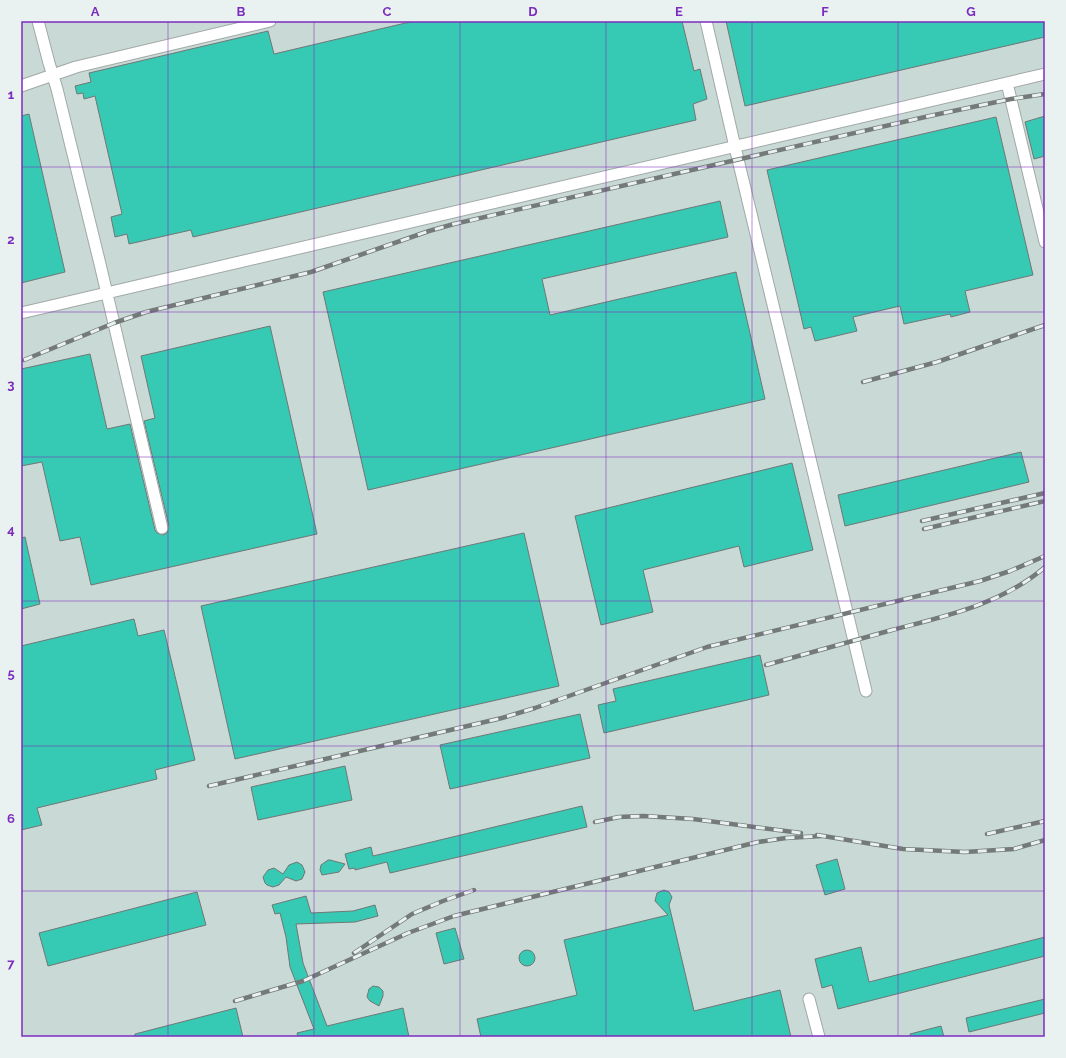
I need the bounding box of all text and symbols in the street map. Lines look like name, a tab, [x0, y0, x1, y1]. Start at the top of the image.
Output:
text: A	[91, 4, 100, 19]
text: B	[237, 4, 246, 19]
text: C	[383, 4, 392, 19]
text: D	[528, 4, 538, 19]
text: E	[675, 4, 683, 19]
text: F	[821, 4, 829, 19]
text: G	[966, 4, 976, 19]
text: 1	[8, 87, 15, 102]
text: 2	[7, 232, 15, 247]
text: 3	[7, 377, 15, 392]
text: 4	[7, 522, 15, 537]
text: 5	[7, 666, 15, 681]
text: 6	[7, 811, 15, 826]
text: 7	[7, 956, 15, 971]

